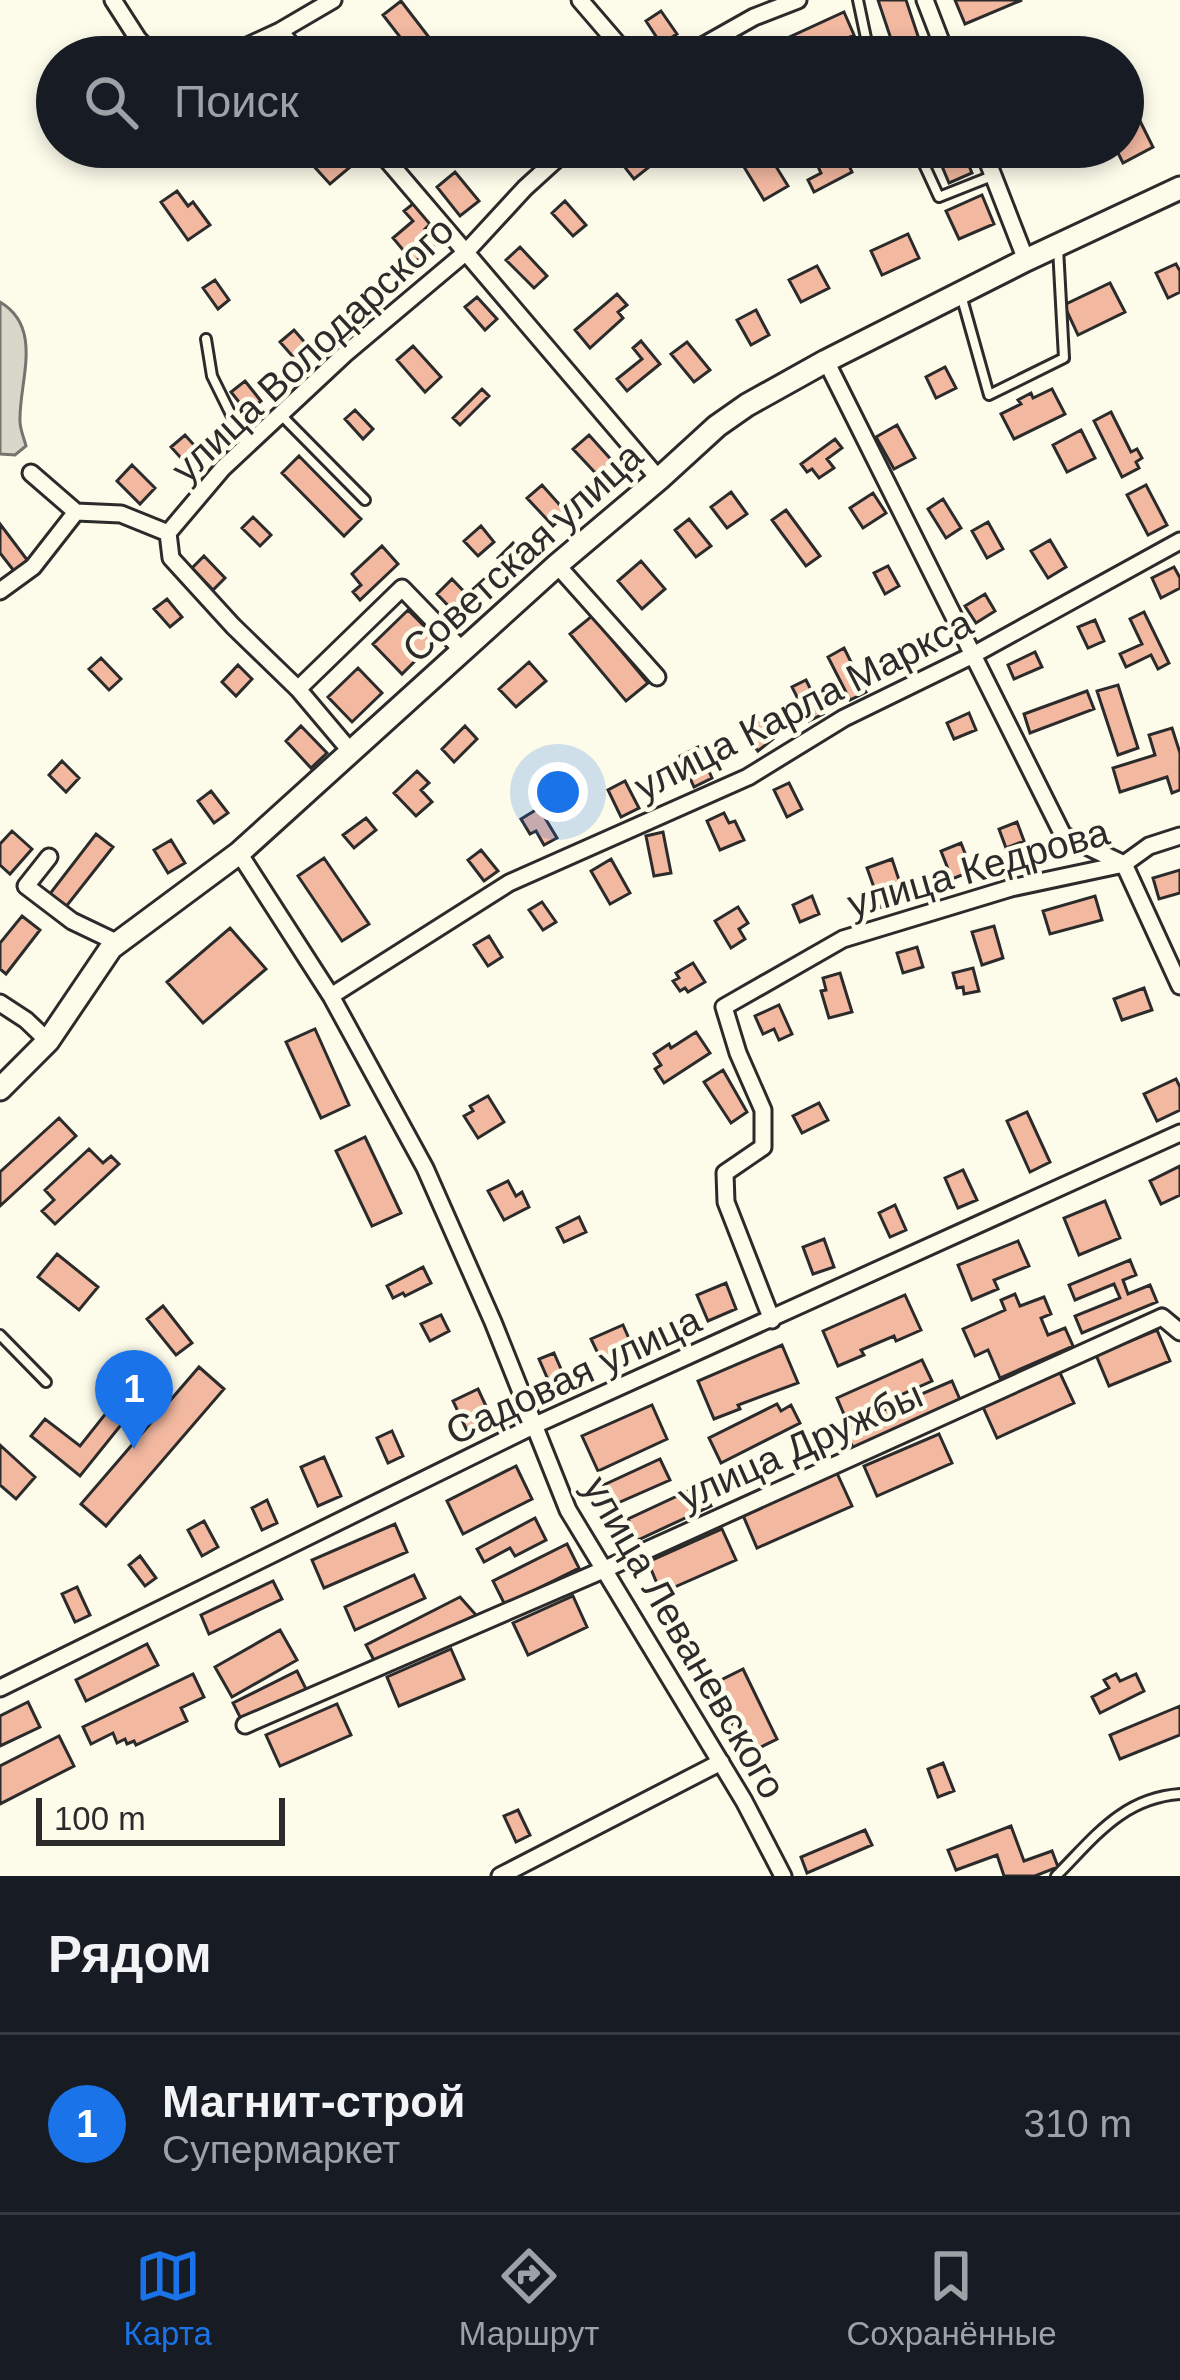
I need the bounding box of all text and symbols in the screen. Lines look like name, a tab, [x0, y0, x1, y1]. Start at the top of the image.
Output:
search box	[36, 36, 1144, 168]
icon: search	[78, 69, 144, 135]
text: Поиск	[174, 76, 299, 127]
street label: улица Володарского	[163, 208, 462, 491]
street label: Советская улица	[394, 434, 651, 671]
street label: улица Карла Маркса	[627, 600, 979, 808]
your location	[528, 762, 588, 822]
street label: улица Кедрова	[843, 810, 1114, 925]
street label: Садовая улица	[439, 1298, 708, 1453]
pin: 1	[95, 1350, 173, 1449]
street label: улица Дружбы	[672, 1372, 929, 1518]
street label: улица Леваневского	[575, 1469, 794, 1806]
scale bar	[36, 1792, 285, 1845]
text: 100 m	[54, 1800, 146, 1837]
text: Рядом	[48, 1926, 212, 1983]
text: Магнит-строй	[162, 2076, 465, 2127]
text: 1	[76, 2102, 98, 2145]
text: 310 m	[1024, 2102, 1132, 2145]
text: Супермаркет	[162, 2128, 400, 2171]
tab: Карта	[123, 2243, 212, 2353]
tab: Маршрут	[459, 2243, 599, 2353]
tab: Сохранённые	[846, 2243, 1057, 2353]

